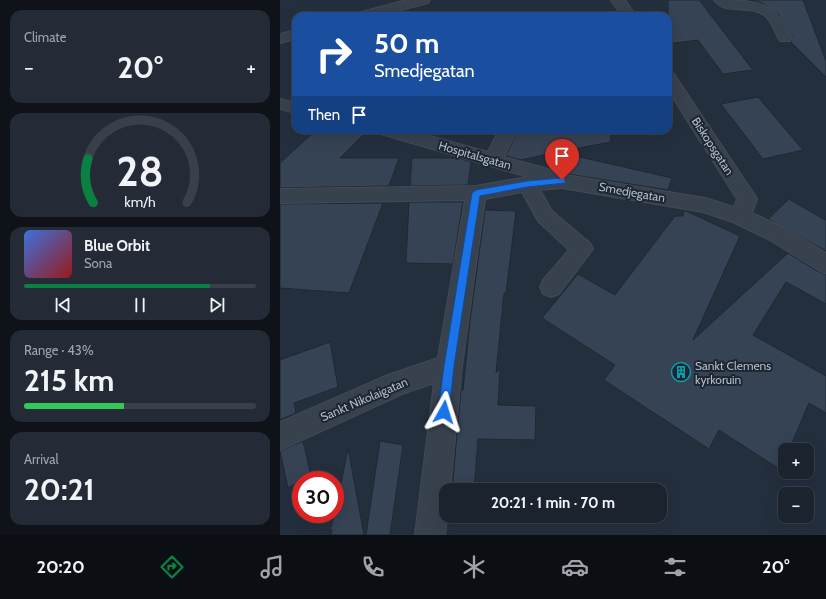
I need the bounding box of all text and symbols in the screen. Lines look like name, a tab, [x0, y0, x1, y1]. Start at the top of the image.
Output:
text: 50 m	[374, 26, 439, 60]
icon: right	[308, 28, 360, 80]
text: Climate	[24, 29, 66, 45]
text: 20°	[117, 49, 163, 86]
text: −	[24, 54, 34, 81]
text: +	[246, 54, 256, 81]
text: Smedjegatan	[374, 60, 475, 82]
icon: arrive	[348, 104, 370, 126]
text: Then	[308, 106, 340, 124]
street label: Biskopsgatan	[689, 114, 737, 178]
street label: Hospitalsgatan	[437, 137, 513, 173]
pin	[545, 139, 579, 180]
icon: arrive	[551, 145, 573, 167]
text: 28	[116, 146, 164, 196]
street label: Smedjegatan	[598, 179, 667, 205]
text: km/h	[124, 192, 156, 210]
text: Blue Orbit	[84, 237, 150, 255]
text: Sona	[84, 255, 112, 271]
icon: previous	[52, 294, 74, 316]
icon: pause	[129, 294, 151, 316]
icon: next	[206, 294, 228, 316]
text: Range · 43%	[24, 342, 94, 358]
place label: Sankt Clemens kyrkoruin	[695, 358, 771, 387]
building icon: Sankt Clemens kyrkoruin	[670, 361, 692, 383]
text: 215 km	[24, 362, 114, 399]
street label: Sankt Nikolaigatan	[318, 374, 410, 424]
position arrow	[423, 391, 465, 433]
map controls	[778, 443, 814, 523]
button: +	[778, 443, 814, 479]
text: Arrival	[24, 451, 59, 467]
text: 20:21	[24, 471, 95, 508]
speed limit sign: 30	[292, 471, 344, 523]
button: −	[778, 487, 814, 523]
text: 20:21 · 1 min · 70 m	[491, 494, 615, 512]
icon: directions	[158, 553, 186, 581]
icon: music	[258, 553, 286, 581]
icon: phone	[359, 553, 387, 581]
icon: climate	[460, 553, 488, 581]
icon: car	[561, 553, 589, 581]
icon: filters	[661, 553, 689, 581]
text: 20:20	[36, 556, 85, 578]
text: 20°	[762, 556, 790, 578]

